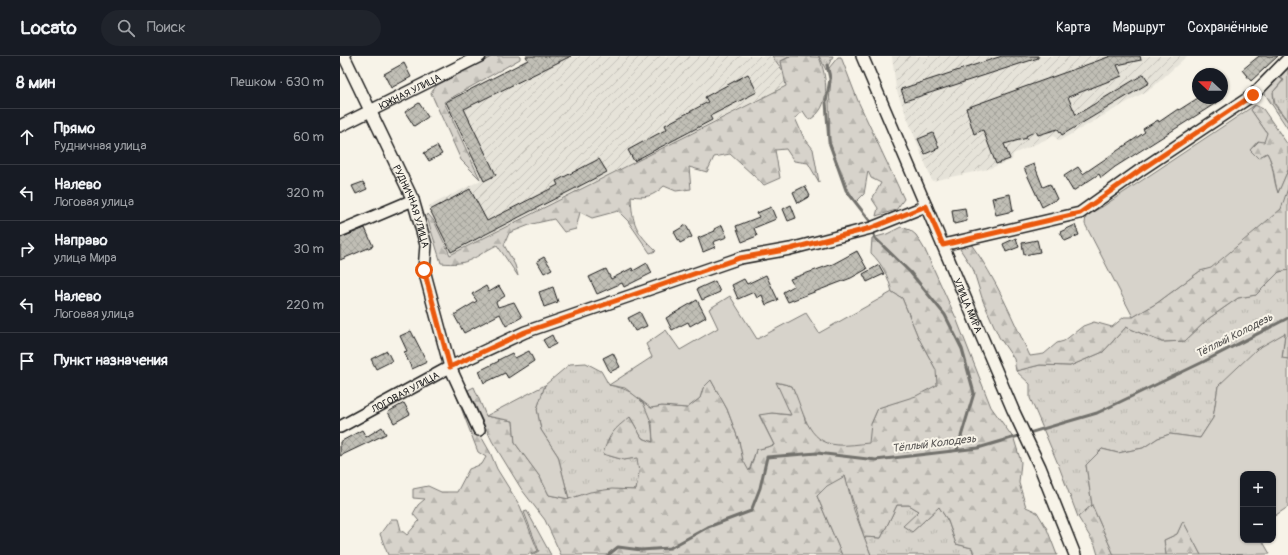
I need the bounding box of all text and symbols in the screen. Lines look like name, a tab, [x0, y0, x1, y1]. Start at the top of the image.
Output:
search box	[101, 10, 381, 46]
text: Locato	[20, 16, 77, 40]
icon: search	[115, 17, 137, 39]
text: Поиск	[147, 18, 186, 37]
text: Карта	[1056, 19, 1091, 36]
text: Маршрут	[1113, 19, 1165, 36]
text: Сохранённые	[1187, 19, 1268, 36]
north arrow	[1192, 68, 1228, 104]
street label: ЮЖНАЯ УЛИЦА	[378, 71, 443, 112]
text: 8 мин	[16, 72, 56, 93]
text: Пешком · 630 m	[230, 74, 324, 90]
route end	[1244, 86, 1262, 104]
text: Прямо	[54, 119, 95, 138]
icon: ahead	[16, 126, 38, 148]
text: 60 m	[293, 129, 324, 145]
text: Рудничная улица	[54, 138, 146, 154]
street label: РУДНИЧНАЯ УЛИЦА	[390, 163, 432, 250]
text: Налево	[54, 175, 101, 194]
icon: left	[16, 182, 38, 204]
text: 320 m	[286, 185, 324, 201]
text: Логовая улица	[54, 194, 134, 210]
text: Направо	[54, 231, 108, 250]
icon: right	[16, 238, 38, 260]
text: 30 m	[294, 241, 324, 257]
text: улица Мира	[54, 250, 117, 266]
route start	[415, 261, 433, 279]
street label: УЛИЦА МИРА	[950, 276, 985, 335]
text: Налево	[54, 287, 101, 306]
icon: left	[16, 294, 38, 316]
text: 220 m	[286, 297, 324, 313]
text: Логовая улица	[54, 306, 134, 322]
water label: Тёплый Колодезь	[1194, 310, 1276, 360]
icon: arrive	[16, 350, 38, 372]
text: Пункт назначения	[54, 351, 168, 370]
street label: ЛОГОВАЯ УЛИЦА	[369, 369, 442, 416]
water label: Тёплый Колодезь	[891, 432, 978, 455]
map controls	[1240, 471, 1276, 543]
button: +	[1240, 471, 1276, 507]
button: −	[1240, 507, 1276, 543]

